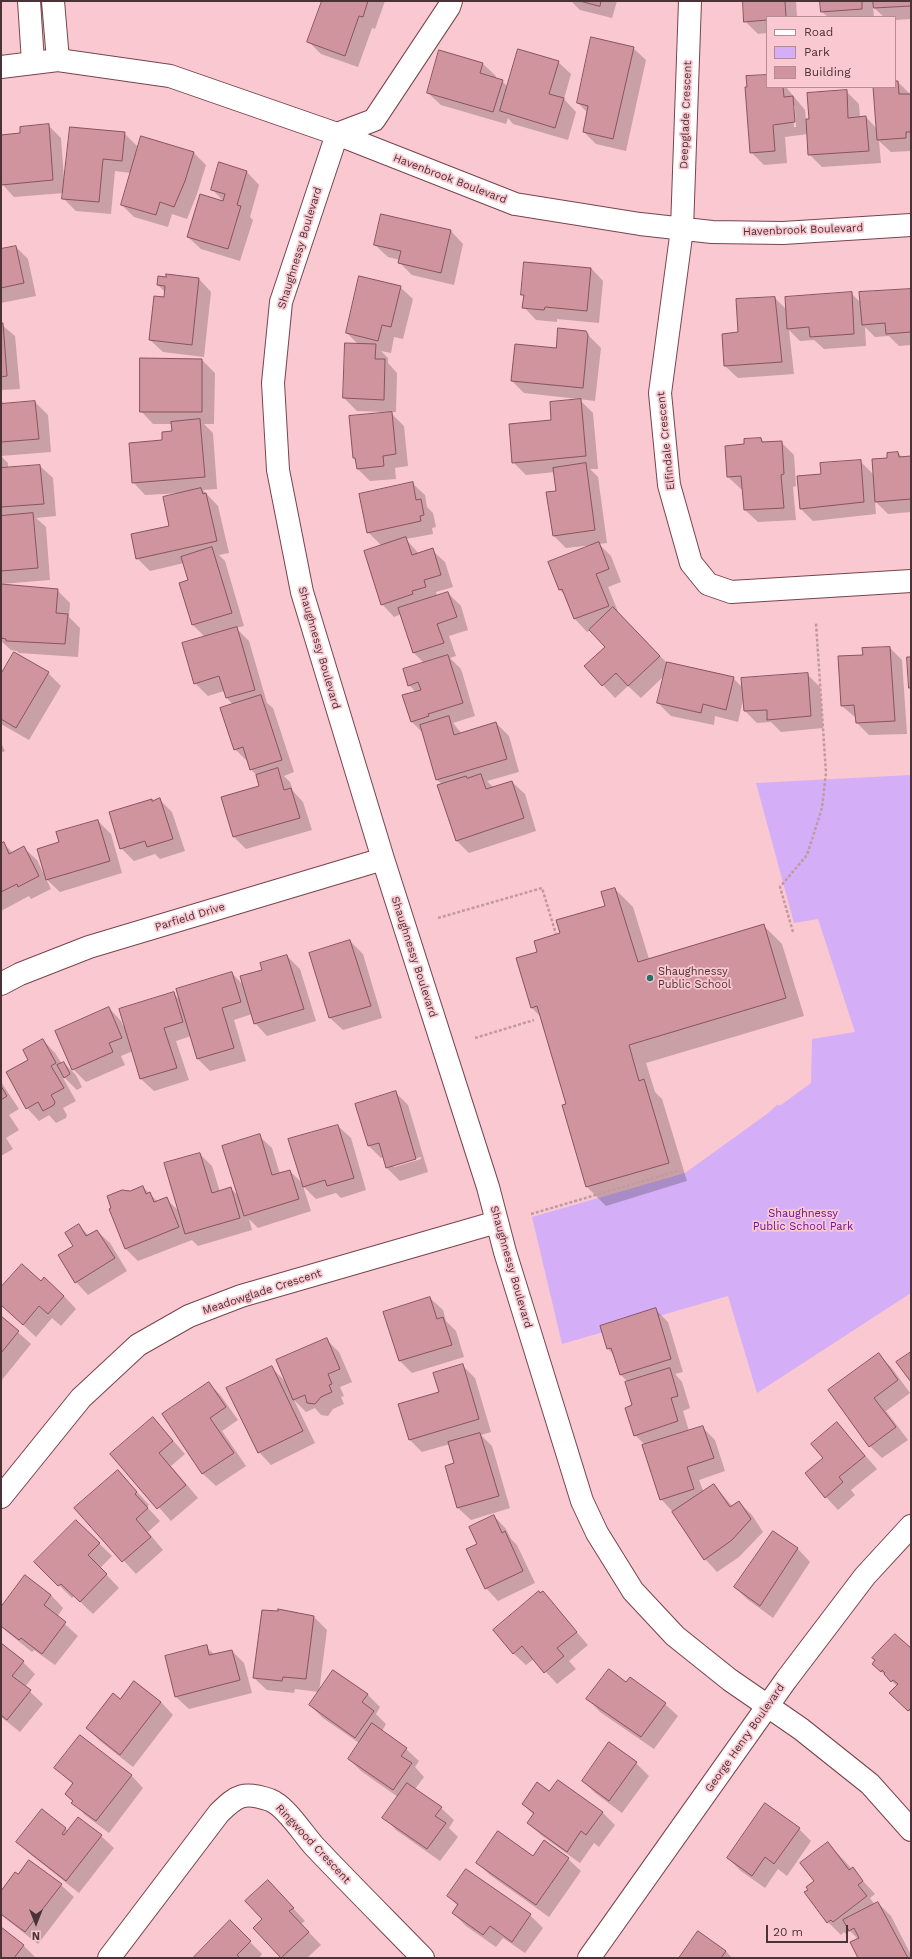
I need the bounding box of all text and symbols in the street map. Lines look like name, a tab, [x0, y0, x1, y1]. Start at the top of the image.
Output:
legend	[766, 16, 896, 88]
text: Road	[804, 25, 833, 39]
text: Park	[804, 45, 830, 59]
street label: Deepglade Crescent	[678, 61, 694, 169]
text: Building	[804, 65, 851, 79]
street label: Havenbrook Boulevard	[391, 151, 509, 207]
street label: Shaughnessy Boulevard	[275, 186, 325, 310]
street label: Havenbrook Boulevard	[743, 221, 863, 239]
street label: Elfindale Crescent	[654, 391, 678, 491]
street label: Shaughnessy Boulevard	[295, 585, 343, 711]
street label: Shaughnessy Boulevard	[388, 895, 440, 1019]
street label: Parfield Drive	[153, 900, 227, 934]
place label: Shaughnessy Public School	[658, 965, 731, 991]
marker: Shaughnessy Public School	[645, 973, 655, 983]
street label: Shaughnessy Boulevard	[487, 1204, 535, 1330]
park label: Shaughnessy Public School Park	[753, 1207, 853, 1233]
street label: Meadowglade Crescent	[201, 1266, 323, 1318]
street label: George Henry Boulevard	[703, 1681, 787, 1795]
street label: Ringwood Crescent	[273, 1802, 353, 1886]
north arrow	[16, 1903, 56, 1943]
scale bar	[768, 1917, 850, 1943]
text: 20 m	[773, 1925, 803, 1939]
text: N	[32, 1929, 40, 1942]

